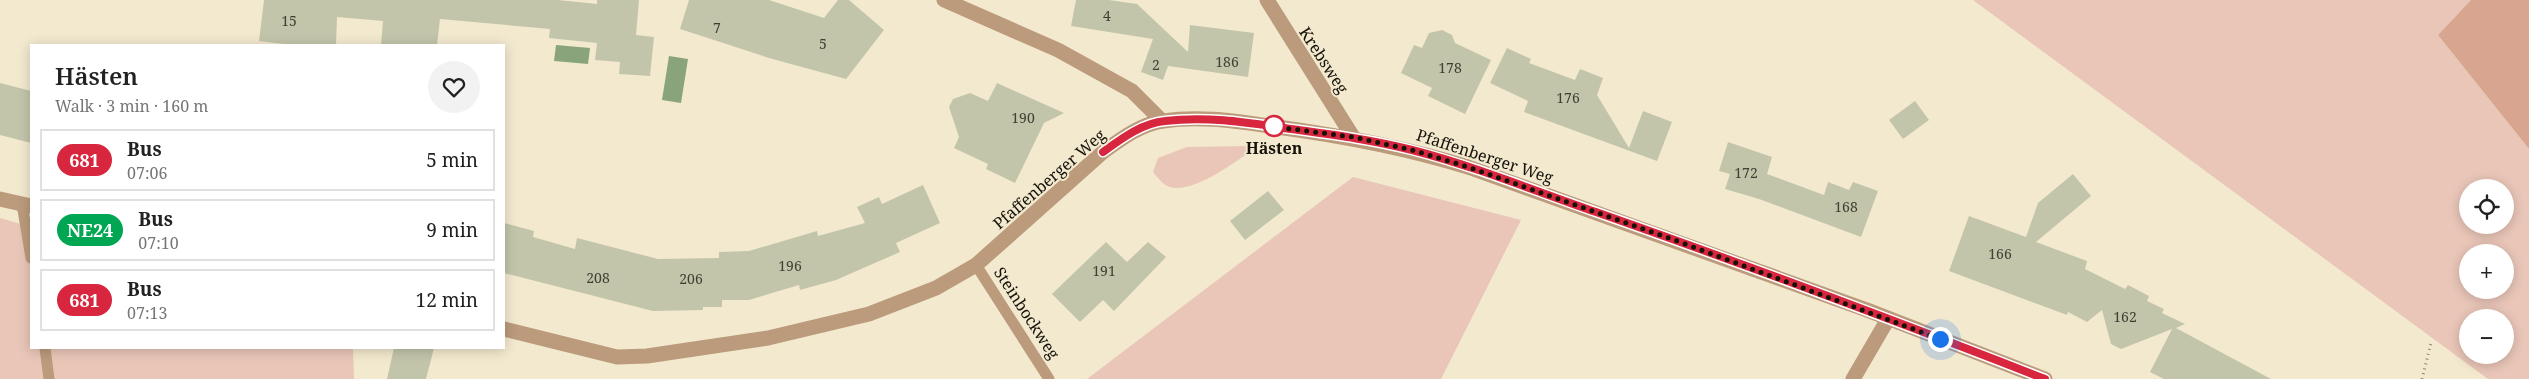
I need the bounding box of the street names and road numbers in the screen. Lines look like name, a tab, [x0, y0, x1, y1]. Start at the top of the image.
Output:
street label: Krebsweg	[1294, 22, 1354, 98]
street label: Pfaffenberger Weg	[988, 124, 1110, 234]
street label: Pfaffenberger Weg	[1414, 124, 1557, 189]
street label: Steinbockweg	[989, 263, 1065, 364]

